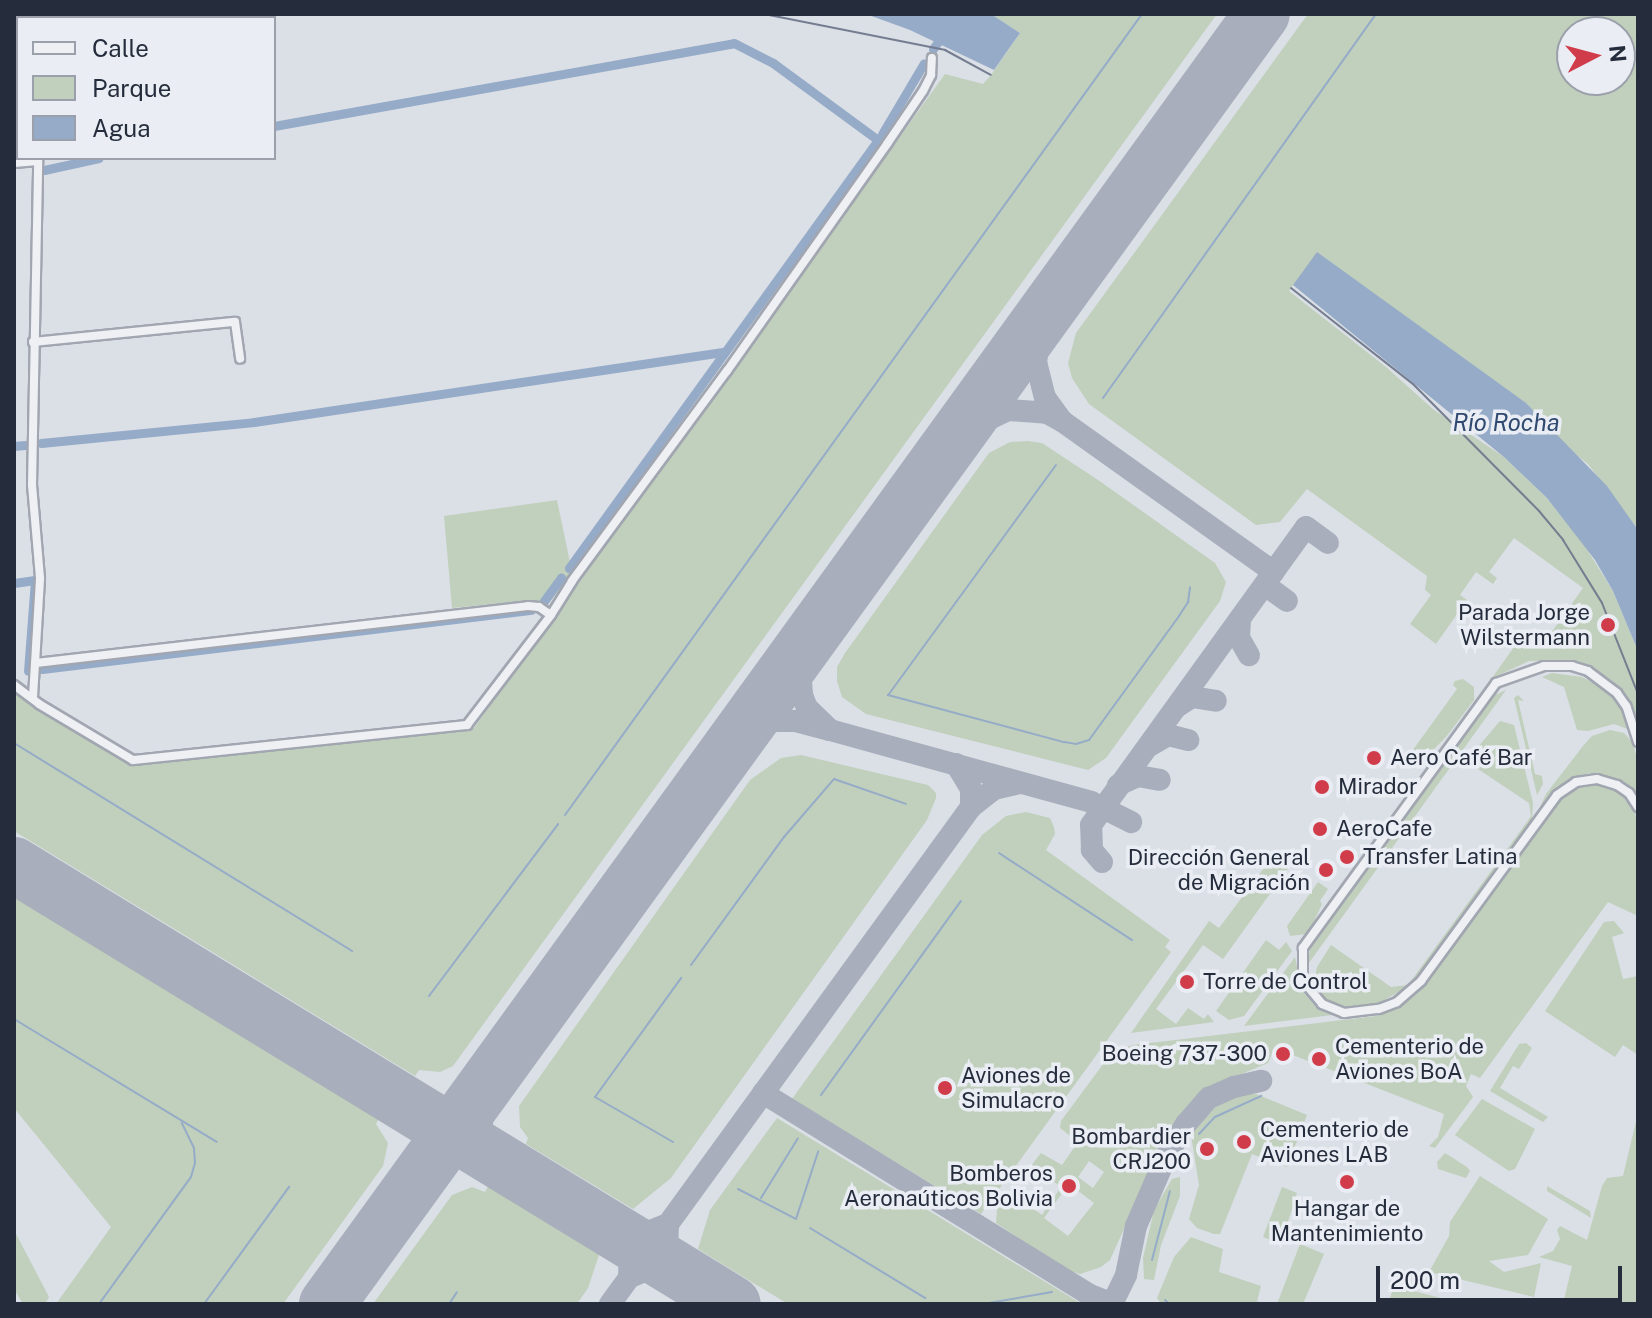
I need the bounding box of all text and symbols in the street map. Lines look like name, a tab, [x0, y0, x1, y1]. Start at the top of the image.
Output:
legend	[16, 16, 276, 160]
north arrow	[1556, 16, 1636, 96]
text: Calle	[92, 34, 149, 62]
text: N	[1604, 44, 1632, 64]
text: Parque	[92, 74, 171, 102]
text: Agua	[92, 114, 150, 142]
water label: Río Rocha	[1452, 409, 1560, 437]
place label: Parada Jorge Wilstermann	[1458, 599, 1590, 650]
marker: Parada Jorge Wilstermann	[1597, 614, 1619, 636]
place label: Aero Café Bar	[1390, 745, 1533, 771]
marker: Aero Café Bar	[1365, 749, 1383, 767]
place label: Mirador	[1338, 774, 1418, 800]
marker: Mirador	[1313, 778, 1331, 796]
place label: AeroCafe	[1336, 816, 1432, 842]
marker: AeroCafe	[1311, 820, 1329, 838]
place label: Dirección General de Migración	[1128, 844, 1310, 896]
place label: Transfer Latina	[1363, 844, 1517, 870]
marker: Transfer Latina	[1338, 848, 1356, 866]
marker: Dirección General de Migración	[1317, 861, 1335, 879]
place label: Torre de Control	[1203, 969, 1369, 995]
marker: Torre de Control	[1178, 973, 1196, 991]
place label: Cementerio de Aviones BoA	[1335, 1033, 1484, 1084]
place label: Boeing 737-300	[1102, 1041, 1267, 1067]
marker: Boeing 737-300	[1274, 1045, 1292, 1063]
marker: Cementerio de Aviones BoA	[1310, 1050, 1328, 1068]
place label: Aviones de Simulacro	[961, 1062, 1071, 1114]
marker: Aviones de Simulacro	[936, 1079, 954, 1097]
place label: Cementerio de Aviones LAB	[1260, 1116, 1409, 1168]
place label: Bombardier CRJ200	[1071, 1123, 1191, 1174]
marker: Cementerio de Aviones LAB	[1235, 1133, 1253, 1151]
marker: Bombardier CRJ200	[1198, 1140, 1216, 1158]
place label: Bomberos Aeronaúticos Bolivia	[844, 1160, 1053, 1212]
marker: Hangar de Mantenimiento	[1338, 1173, 1356, 1191]
marker: Bomberos Aeronaúticos Bolivia	[1060, 1177, 1078, 1195]
place label: Hangar de Mantenimiento	[1271, 1195, 1423, 1246]
scale bar	[1380, 1250, 1626, 1300]
text: 200 m	[1390, 1266, 1460, 1294]

